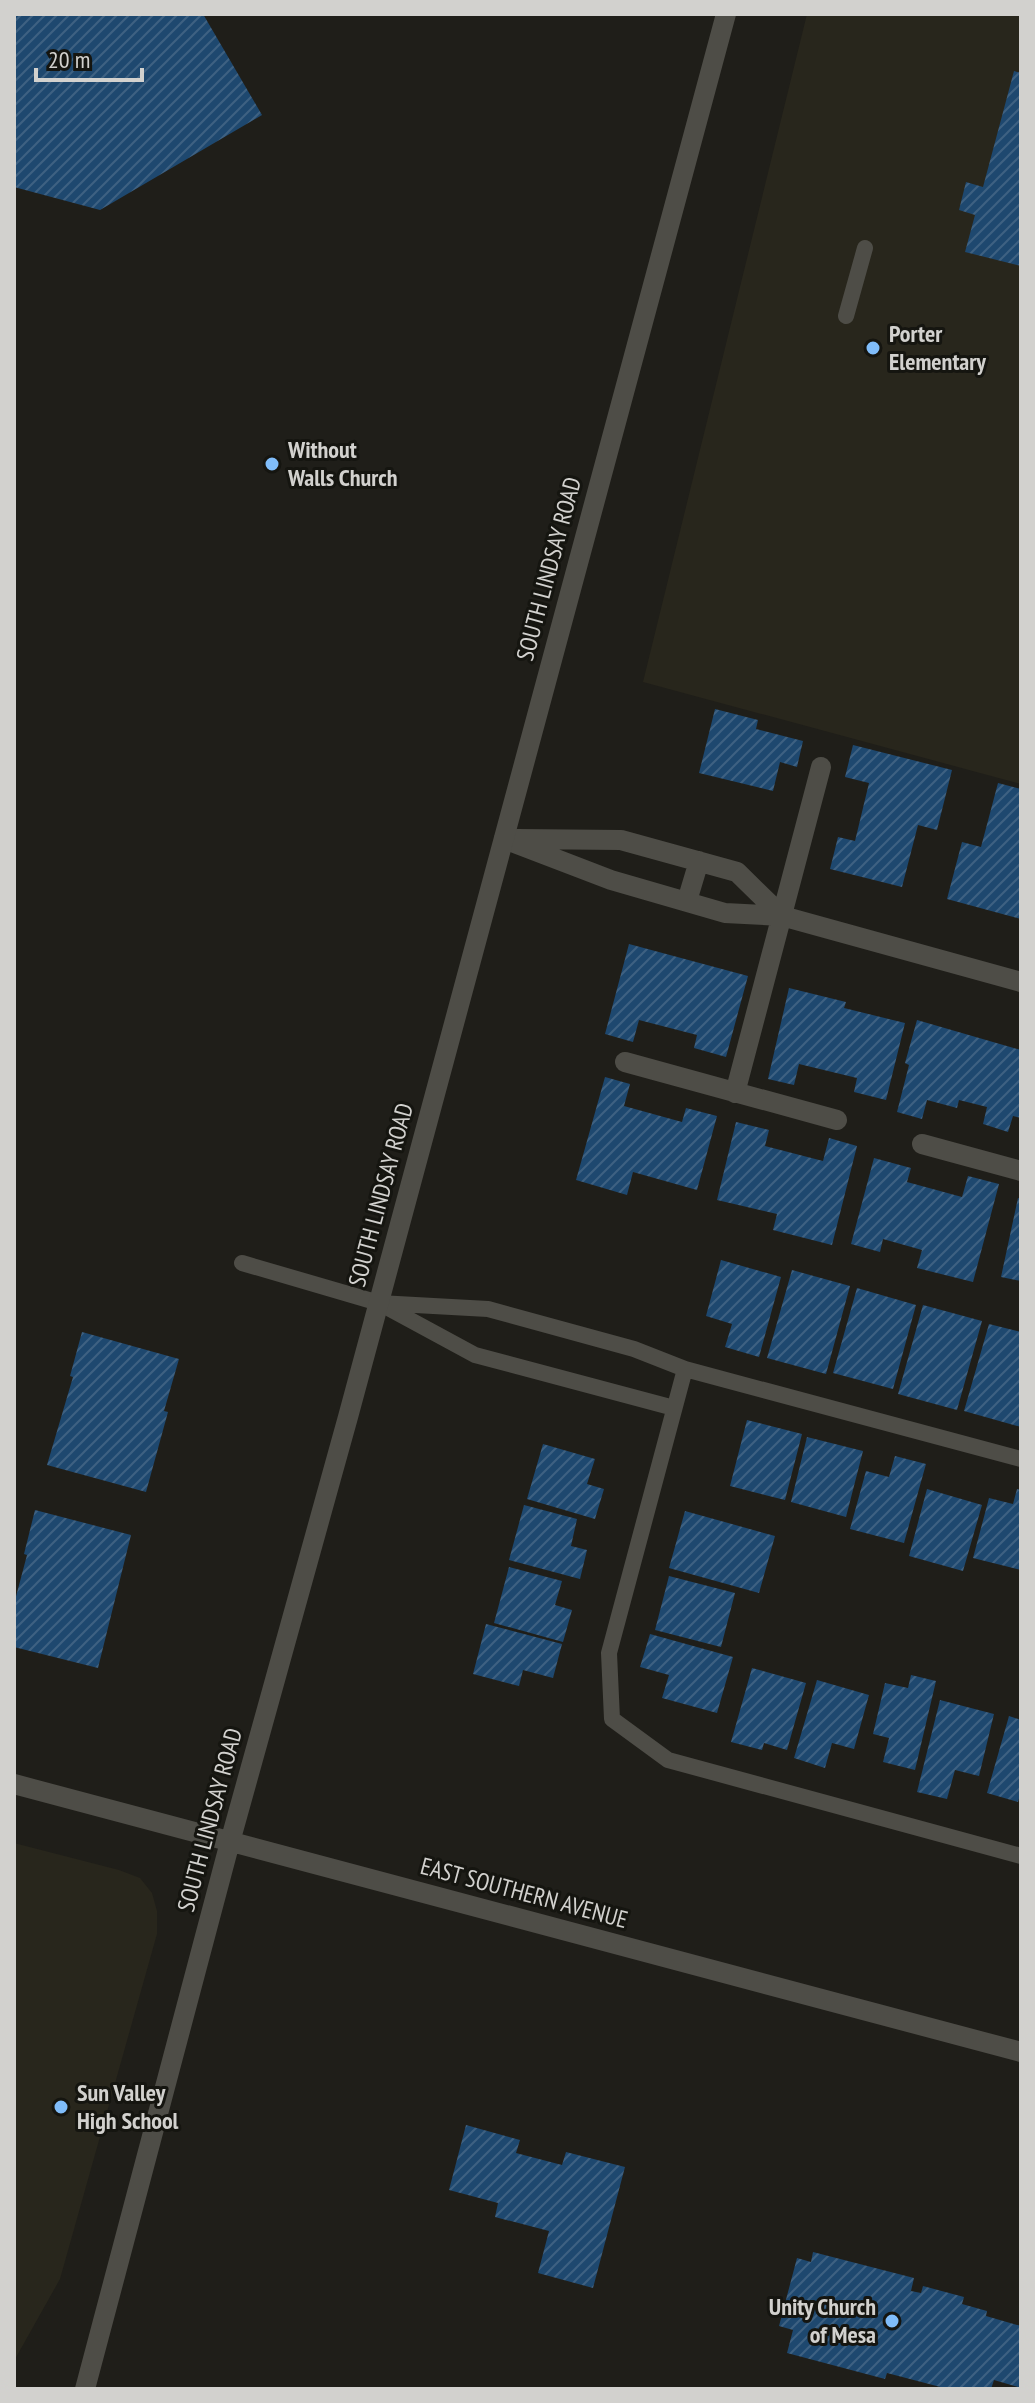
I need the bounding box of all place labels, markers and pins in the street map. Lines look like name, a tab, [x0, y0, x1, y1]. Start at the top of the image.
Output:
place label: Porter Elementary	[889, 318, 986, 377]
marker: Porter Elementary	[864, 339, 882, 357]
place label: Without Walls Church	[287, 434, 398, 493]
marker: Without Walls Church	[263, 455, 281, 473]
place label: Sun Valley High School	[77, 2077, 179, 2136]
marker: Sun Valley High School	[52, 2098, 70, 2116]
place label: Unity Church of Mesa	[769, 2291, 876, 2350]
marker: Unity Church of Mesa	[883, 2312, 901, 2330]

